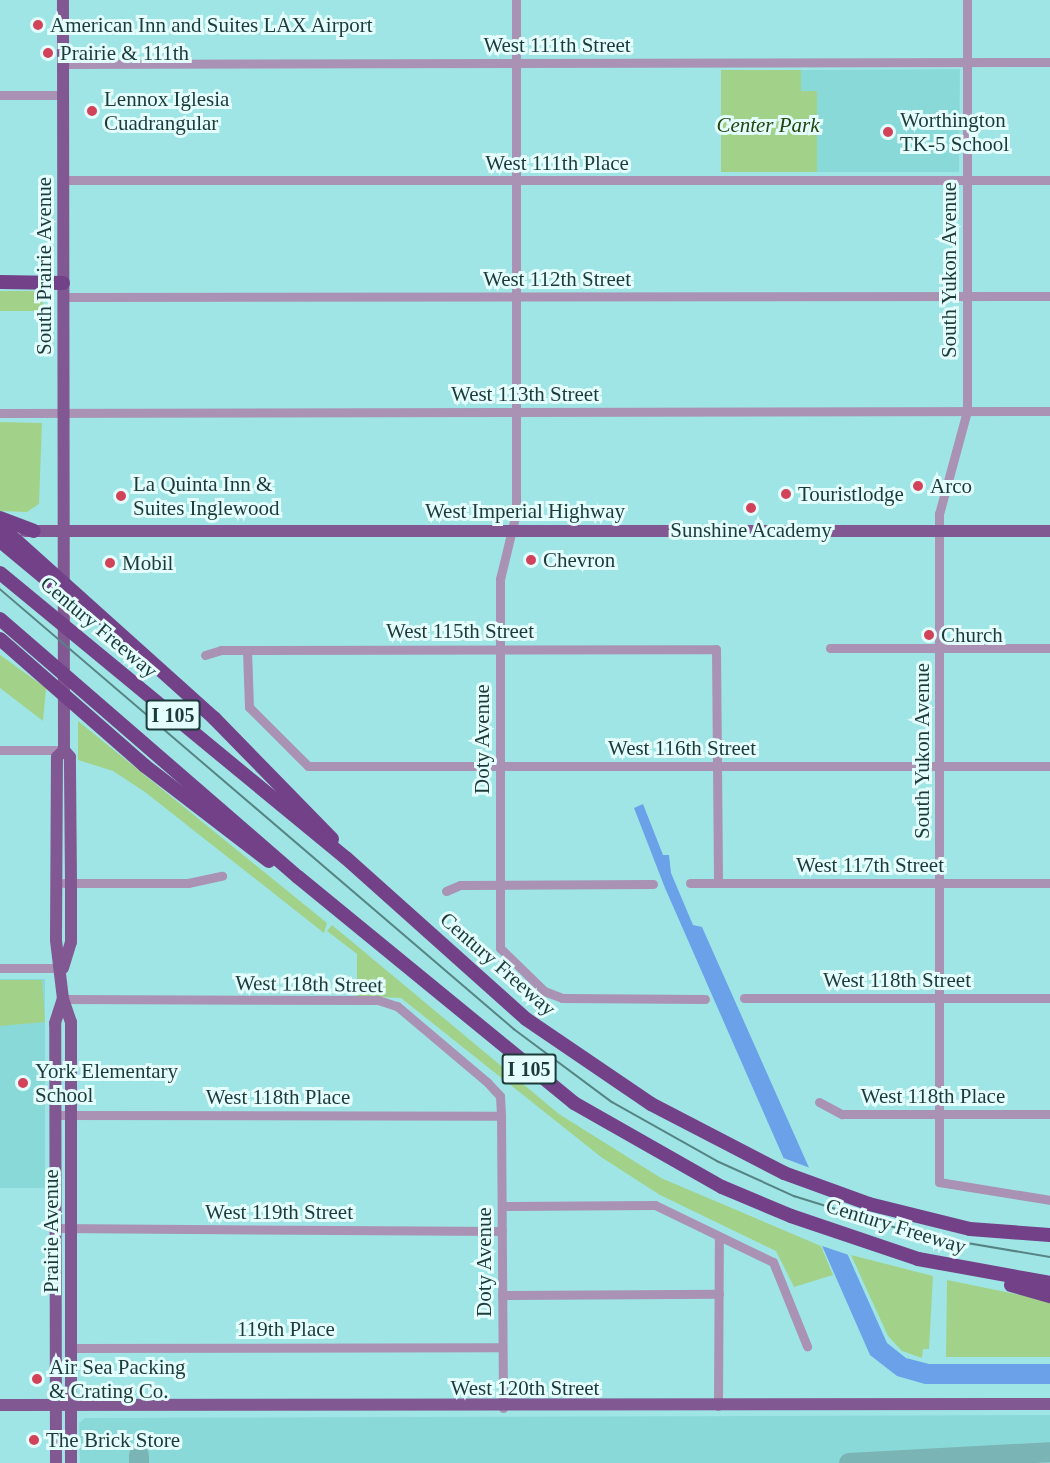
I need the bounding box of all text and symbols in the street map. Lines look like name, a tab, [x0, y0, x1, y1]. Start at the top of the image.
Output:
place label: American Inn and Suites LAX Airport	[50, 12, 374, 38]
marker: American Inn and Suites LAX Airport	[31, 18, 45, 32]
street label: West 111th Street	[483, 32, 631, 58]
place label: Prairie & 111th	[60, 40, 189, 66]
marker: Prairie & 111th	[41, 46, 55, 60]
place label: Lennox Iglesia Cuadrangular	[104, 86, 229, 136]
marker: Lennox Iglesia Cuadrangular	[85, 104, 99, 118]
place label: Worthington TK-5 School	[900, 107, 1009, 157]
park label: Center Park	[716, 112, 820, 138]
marker: Worthington TK-5 School	[881, 125, 895, 139]
street label: West 111th Place	[485, 150, 629, 176]
street label: South Prairie Avenue	[31, 176, 57, 356]
street label: South Yukon Avenue	[936, 181, 962, 359]
street label: West 112th Street	[483, 266, 631, 292]
street label: West 113th Street	[451, 381, 599, 407]
place label: La Quinta Inn & Suites Inglewood	[133, 471, 279, 521]
place label: Arco	[930, 473, 972, 499]
marker: Arco	[911, 479, 925, 493]
place label: Touristlodge	[798, 481, 904, 507]
marker: Touristlodge	[779, 487, 793, 501]
marker: La Quinta Inn & Suites Inglewood	[114, 489, 128, 503]
street label: West Imperial Highway	[425, 498, 625, 524]
marker: Sunshine Academy	[744, 501, 758, 515]
place label: Sunshine Academy	[670, 517, 832, 543]
place label: Chevron	[543, 547, 615, 573]
place label: Mobil	[122, 550, 173, 576]
marker: Chevron	[524, 553, 538, 567]
marker: Mobil	[103, 556, 117, 570]
street label: Century Freeway	[35, 571, 163, 683]
street label: West 115th Street	[386, 618, 534, 644]
place label: Church	[941, 622, 1003, 648]
marker: Church	[922, 628, 936, 642]
street label: South Yukon Avenue	[909, 662, 935, 840]
street label: Doty Avenue	[469, 684, 495, 794]
road number: I 105	[144, 698, 201, 732]
street label: West 116th Street	[608, 735, 756, 761]
street label: West 117th Street	[796, 852, 944, 878]
street label: Century Freeway	[435, 907, 561, 1021]
street label: West 118th Street	[823, 967, 971, 993]
street label: West 118th Street	[235, 970, 383, 998]
road number: I 105	[500, 1052, 558, 1086]
place label: York Elementary School	[35, 1058, 178, 1108]
marker: York Elementary School	[16, 1076, 30, 1090]
street label: West 118th Place	[861, 1083, 1005, 1109]
street label: West 118th Place	[206, 1084, 350, 1110]
street label: Prairie Avenue	[38, 1169, 64, 1293]
street label: Century Freeway	[823, 1193, 969, 1259]
street label: West 119th Street	[205, 1199, 353, 1225]
street label: Doty Avenue	[471, 1207, 497, 1317]
street label: 119th Place	[237, 1316, 335, 1342]
place label: Air Sea Packing & Crating Co.	[49, 1354, 185, 1404]
marker: Air Sea Packing & Crating Co.	[30, 1372, 44, 1386]
street label: West 120th Street	[451, 1375, 599, 1401]
place label: The Brick Store	[46, 1427, 180, 1453]
marker: The Brick Store	[27, 1433, 41, 1447]

